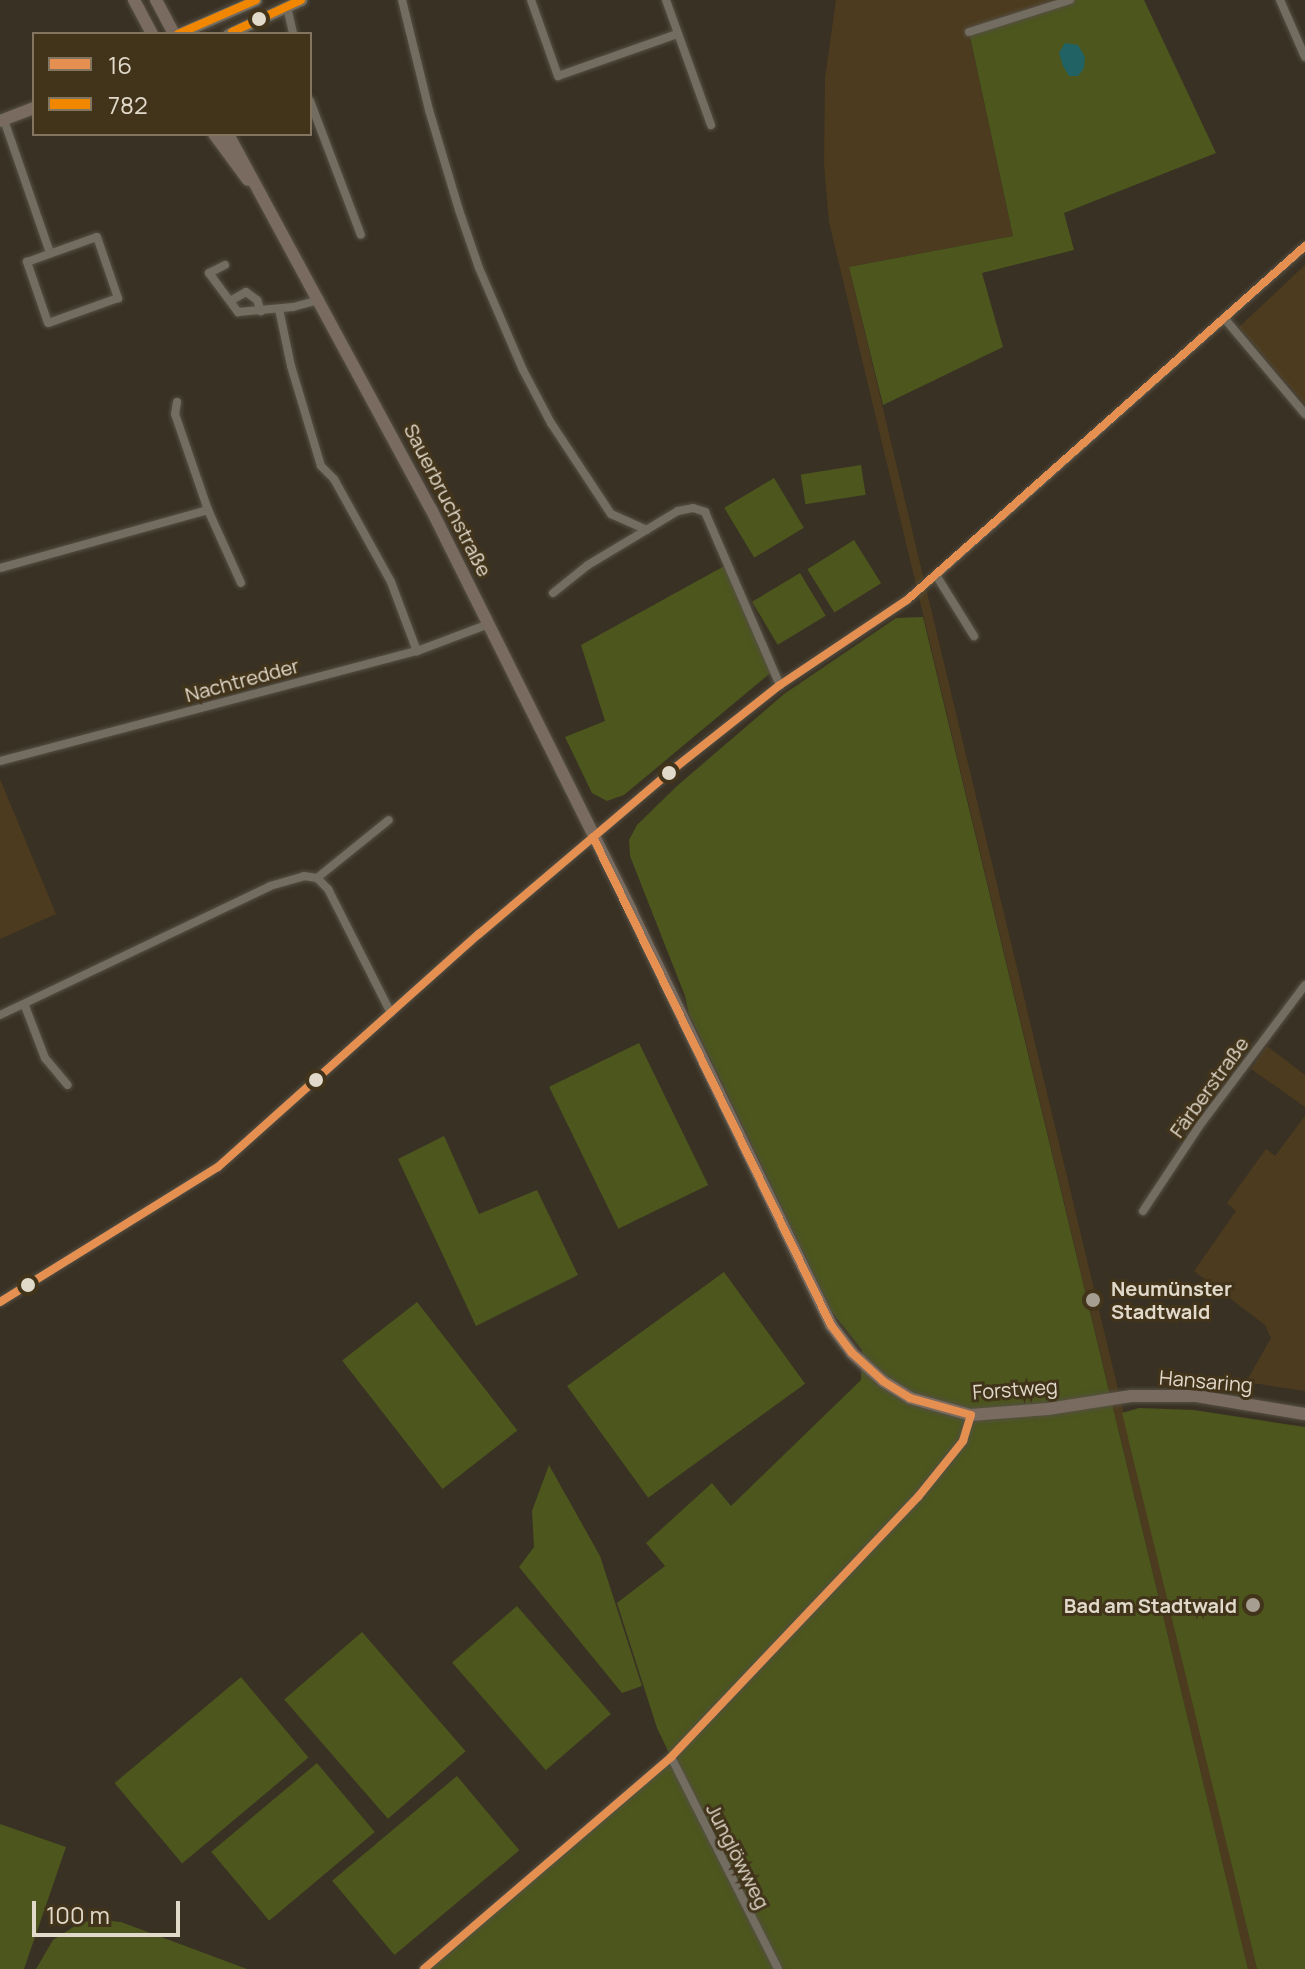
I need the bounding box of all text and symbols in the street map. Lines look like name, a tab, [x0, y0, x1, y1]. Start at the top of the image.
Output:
unlabelled marker	[251, 11, 267, 27]
legend	[32, 32, 312, 136]
text: 16	[108, 48, 132, 81]
text: 782	[108, 88, 148, 121]
street label: Sauerbruchstraße	[399, 420, 497, 580]
street label: Nachtredder	[182, 653, 302, 707]
unlabelled marker	[661, 765, 677, 781]
street label: Färberstraße	[1164, 1032, 1254, 1142]
unlabelled marker	[308, 1072, 324, 1088]
place label: Neumünster Stadtwald	[1111, 1276, 1232, 1323]
unlabelled marker	[20, 1277, 36, 1293]
marker: Neumünster Stadtwald	[1082, 1289, 1104, 1311]
street label: Hansaring	[1158, 1365, 1254, 1397]
street label: Forstweg	[972, 1374, 1058, 1404]
place label: Bad am Stadtwald	[1064, 1593, 1237, 1617]
marker: Bad am Stadtwald	[1244, 1596, 1262, 1614]
street label: Junglöwweg	[701, 1799, 775, 1913]
scale bar	[36, 1885, 184, 1935]
text: 100 m	[46, 1898, 110, 1931]

